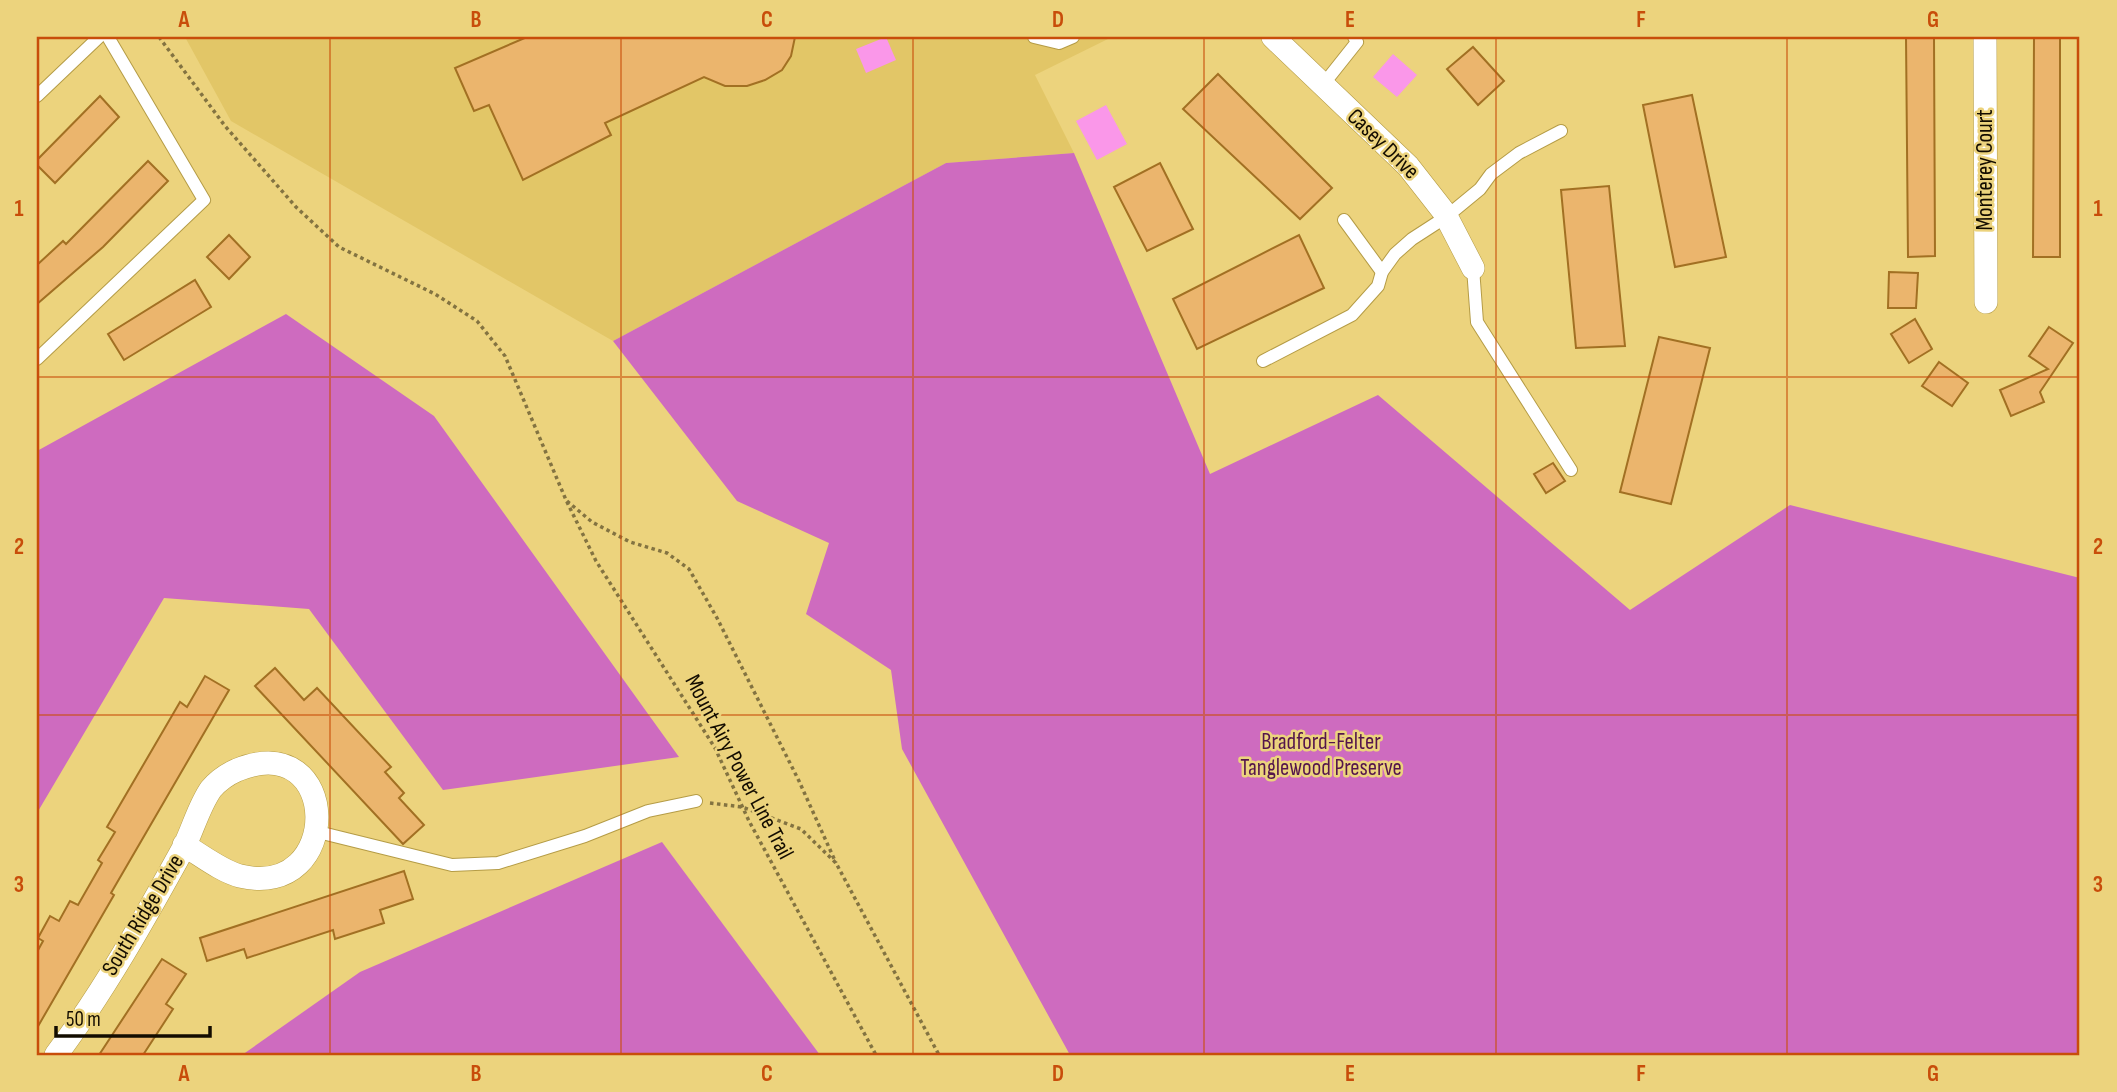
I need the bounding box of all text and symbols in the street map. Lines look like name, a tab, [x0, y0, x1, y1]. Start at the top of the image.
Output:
text: A	[178, 6, 191, 34]
text: B	[471, 6, 482, 34]
text: C	[761, 6, 773, 34]
text: D	[1052, 6, 1064, 34]
text: E	[1345, 6, 1355, 34]
text: F	[1636, 6, 1646, 34]
text: G	[1927, 6, 1939, 34]
street label: Casey Drive	[1341, 103, 1425, 185]
street label: Monterey Court	[1971, 109, 1999, 231]
text: 1	[14, 195, 24, 223]
text: 1	[2093, 195, 2103, 223]
text: 2	[14, 533, 24, 561]
text: 2	[2093, 533, 2103, 561]
street label: Mount Airy Power Line Trail	[678, 670, 800, 864]
park label: Bradford-Felter Tanglewood Preserve	[1240, 728, 1402, 782]
street label: South Ridge Drive	[96, 849, 190, 981]
text: 3	[14, 871, 24, 899]
text: 3	[2093, 871, 2103, 899]
scale bar	[56, 994, 210, 1038]
text: 50 m	[66, 1007, 101, 1032]
text: A	[178, 1060, 191, 1088]
text: B	[471, 1060, 482, 1088]
text: C	[761, 1060, 773, 1088]
text: D	[1052, 1060, 1064, 1088]
text: E	[1345, 1060, 1355, 1088]
text: F	[1636, 1060, 1646, 1088]
text: G	[1927, 1060, 1939, 1088]

